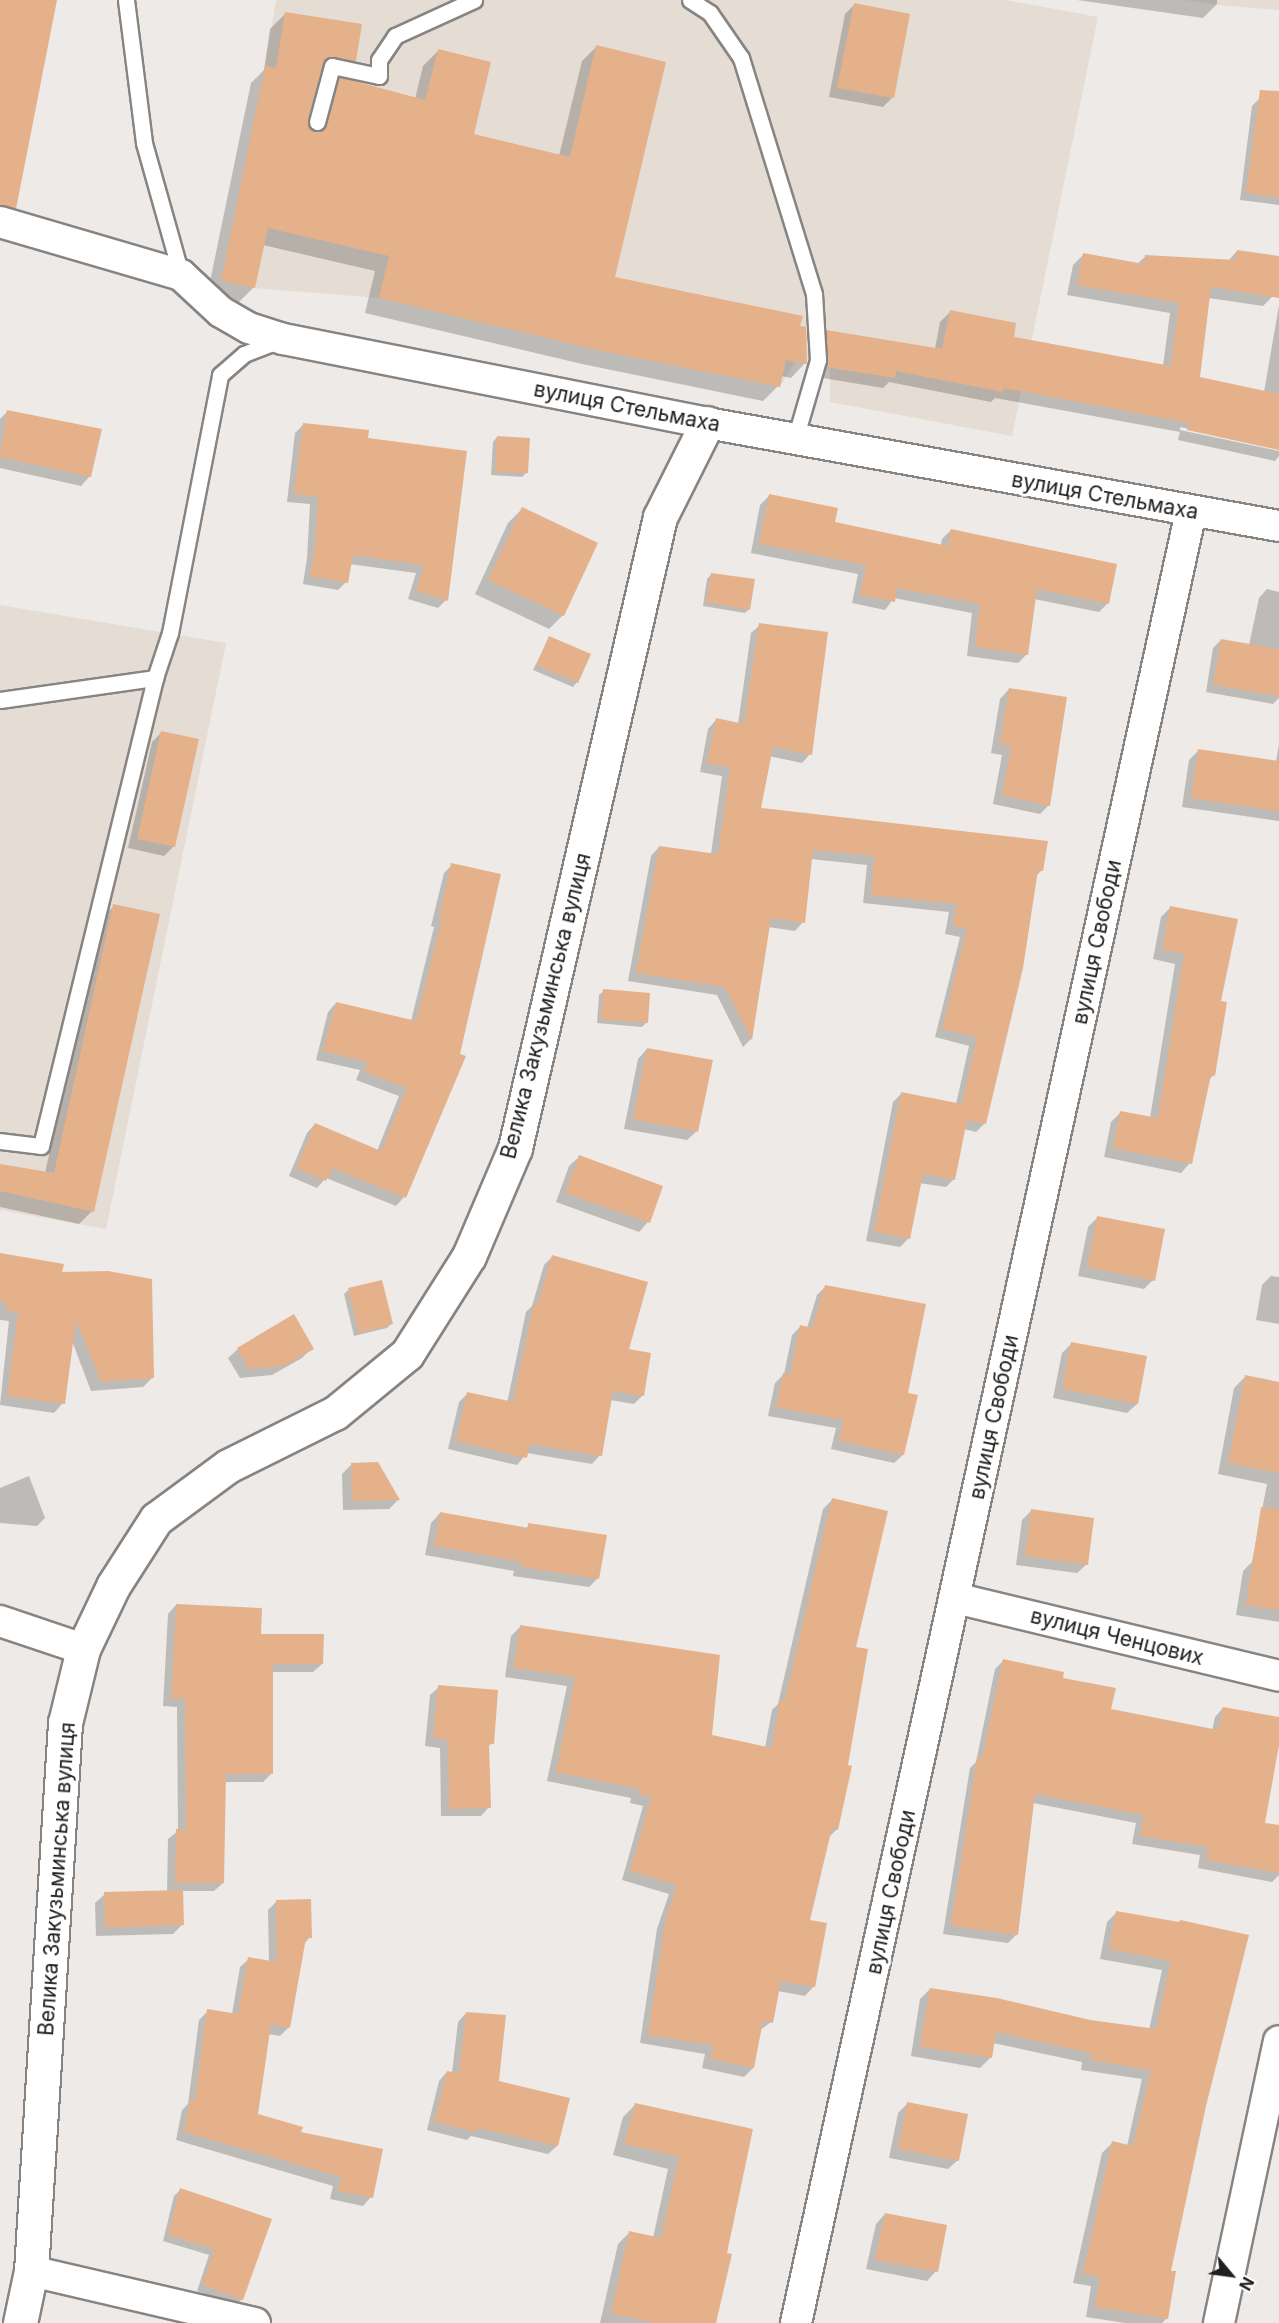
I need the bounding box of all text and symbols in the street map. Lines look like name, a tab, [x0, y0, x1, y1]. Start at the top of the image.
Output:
street label: вулиця Стельмаха	[532, 377, 722, 437]
street label: вулиця Стельмаха	[1010, 467, 1200, 525]
street label: Велика Закузьминська вулиця	[496, 850, 596, 1162]
street label: вулиця Свободи	[1067, 857, 1127, 1027]
street label: вулиця Свободи	[964, 1332, 1024, 1502]
street label: вулиця Ченцових	[1028, 1603, 1206, 1671]
street label: Велика Закузьминська вулиця	[33, 1721, 81, 2037]
street label: вулиця Свободи	[861, 1807, 921, 1977]
north arrow	[1201, 2245, 1261, 2305]
text: N	[1235, 2274, 1258, 2294]

